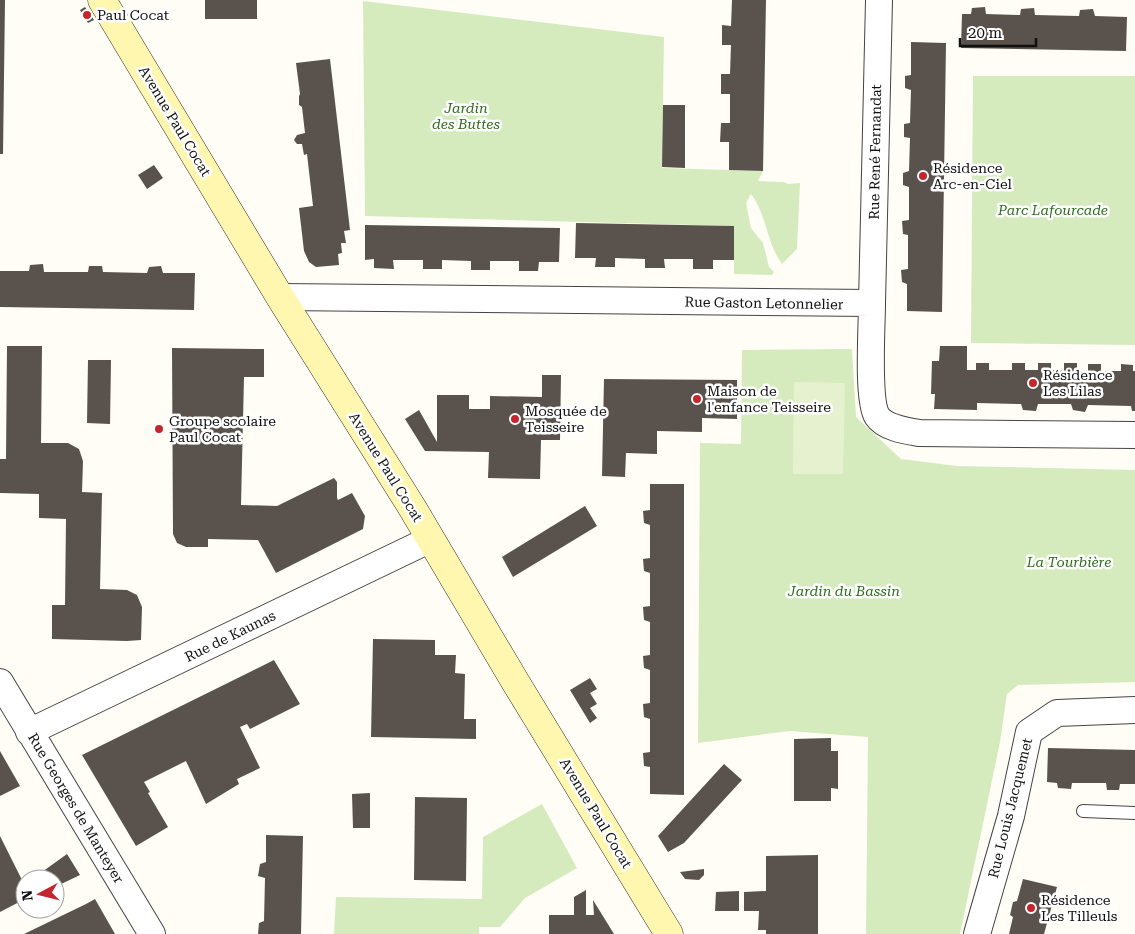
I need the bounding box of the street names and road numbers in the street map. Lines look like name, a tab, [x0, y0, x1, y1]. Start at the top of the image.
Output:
street label: Avenue Paul Cocat	[136, 63, 214, 179]
street label: Rue René Fernandat	[866, 84, 884, 220]
street label: Rue Gaston Letonnelier	[684, 294, 844, 312]
street label: Avenue Paul Cocat	[346, 409, 426, 525]
street label: Rue de Kaunas	[182, 607, 278, 665]
street label: Rue Georges de Manteyer	[25, 730, 127, 886]
street label: Rue Louis Jacquemet	[985, 736, 1035, 880]
street label: Avenue Paul Cocat	[557, 755, 635, 871]

